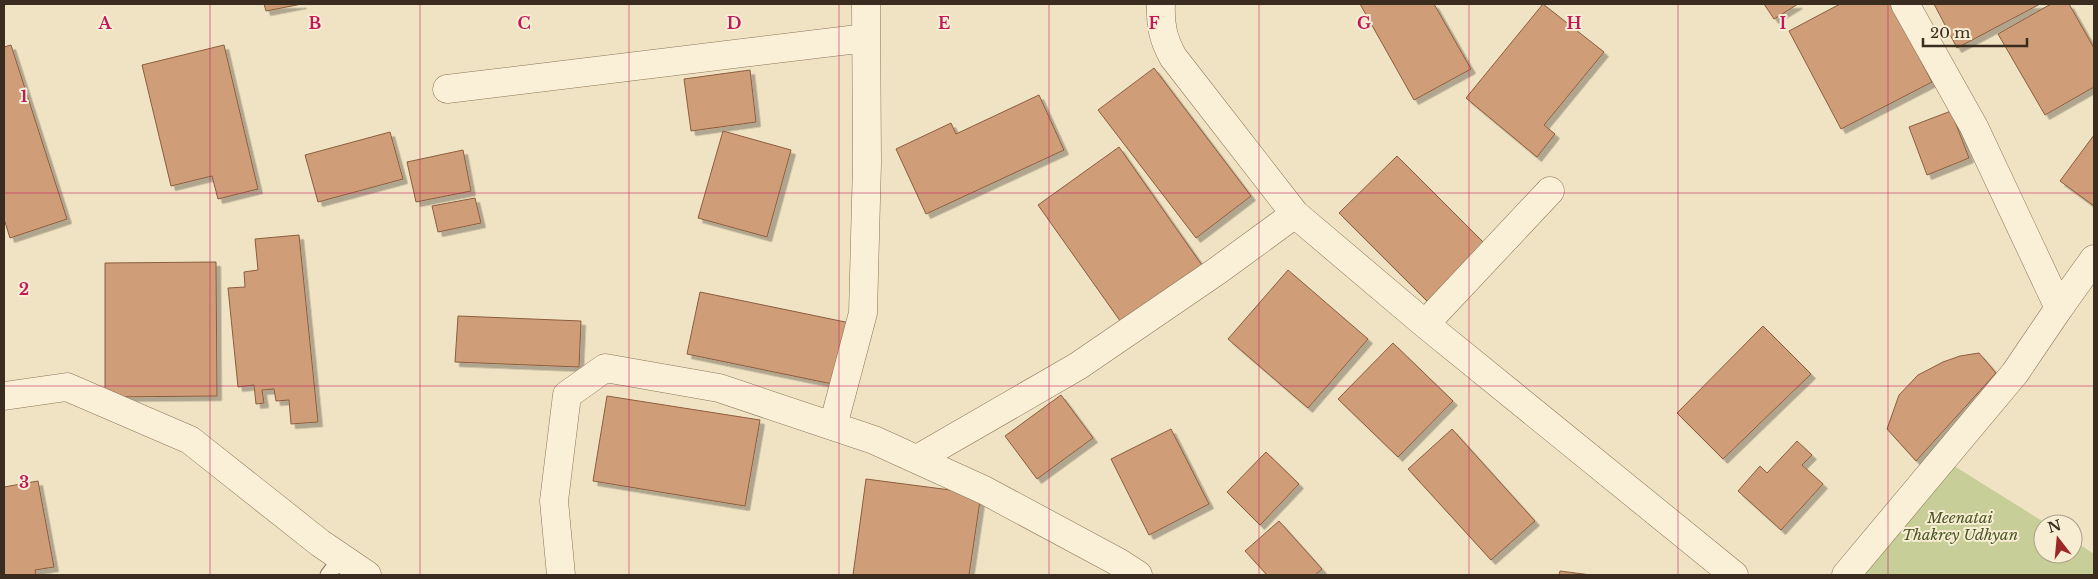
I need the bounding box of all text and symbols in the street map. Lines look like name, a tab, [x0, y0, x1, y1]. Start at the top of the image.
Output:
text: A	[98, 13, 113, 33]
text: B	[309, 13, 322, 33]
text: C	[517, 13, 531, 33]
text: D	[727, 13, 741, 33]
text: E	[938, 13, 950, 33]
text: F	[1148, 13, 1160, 33]
text: G	[1357, 13, 1371, 33]
text: H	[1566, 13, 1582, 33]
text: I	[1780, 13, 1787, 33]
scale bar	[1923, 15, 2027, 47]
text: 20 m	[1930, 23, 1970, 42]
text: 1	[21, 86, 28, 106]
text: 2	[19, 279, 29, 299]
text: 3	[19, 472, 29, 492]
park label: Meenatai Thakrey Udhyan	[1902, 508, 2018, 544]
north arrow	[2033, 514, 2083, 564]
text: N	[2046, 516, 2063, 537]

